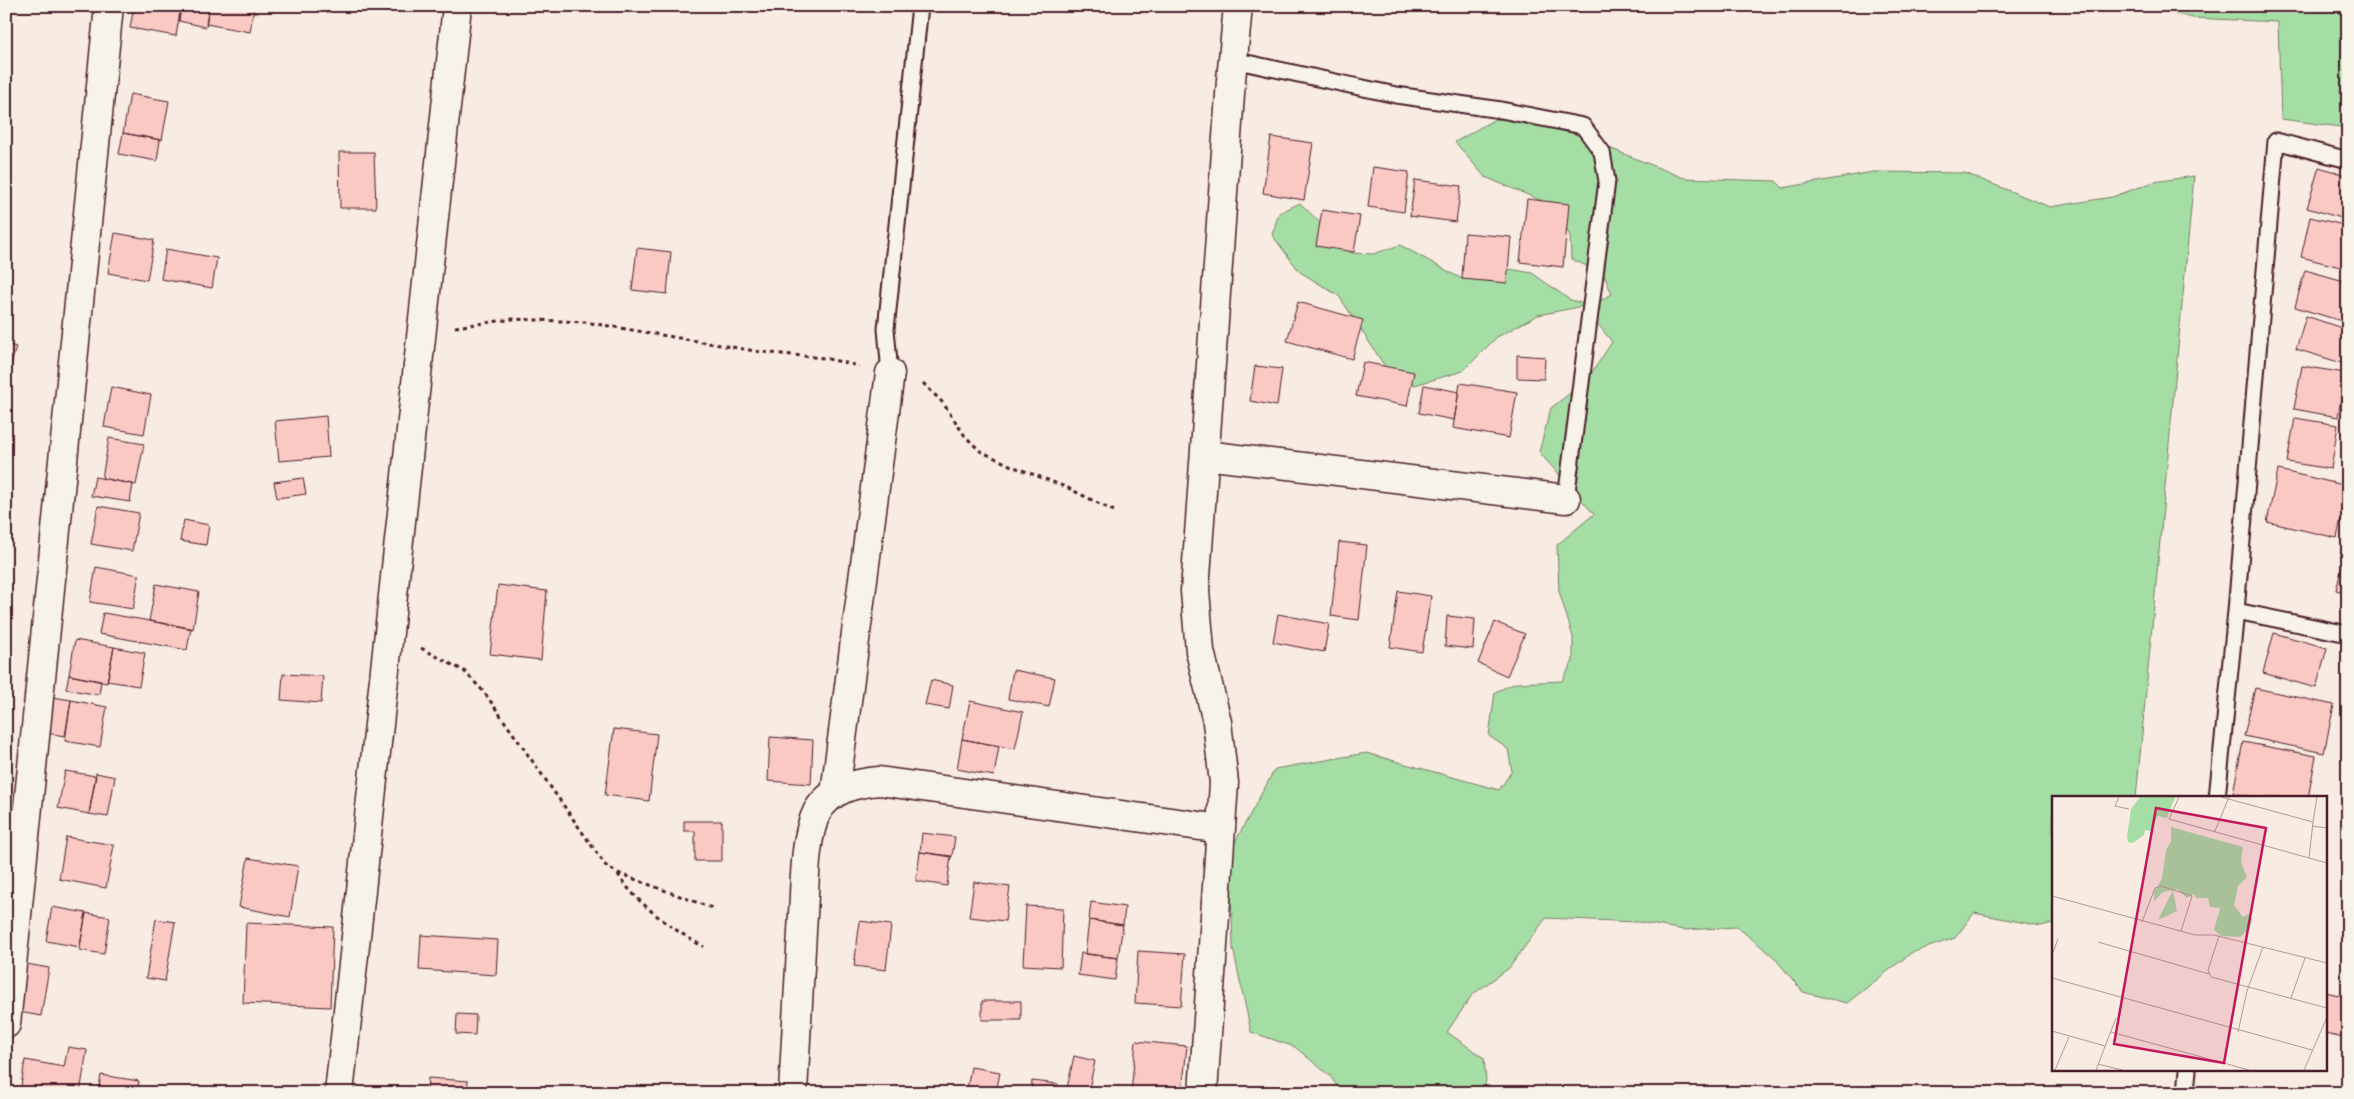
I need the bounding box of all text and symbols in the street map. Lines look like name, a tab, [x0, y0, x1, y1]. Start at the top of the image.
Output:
inset map	[2052, 796, 2326, 1072]

